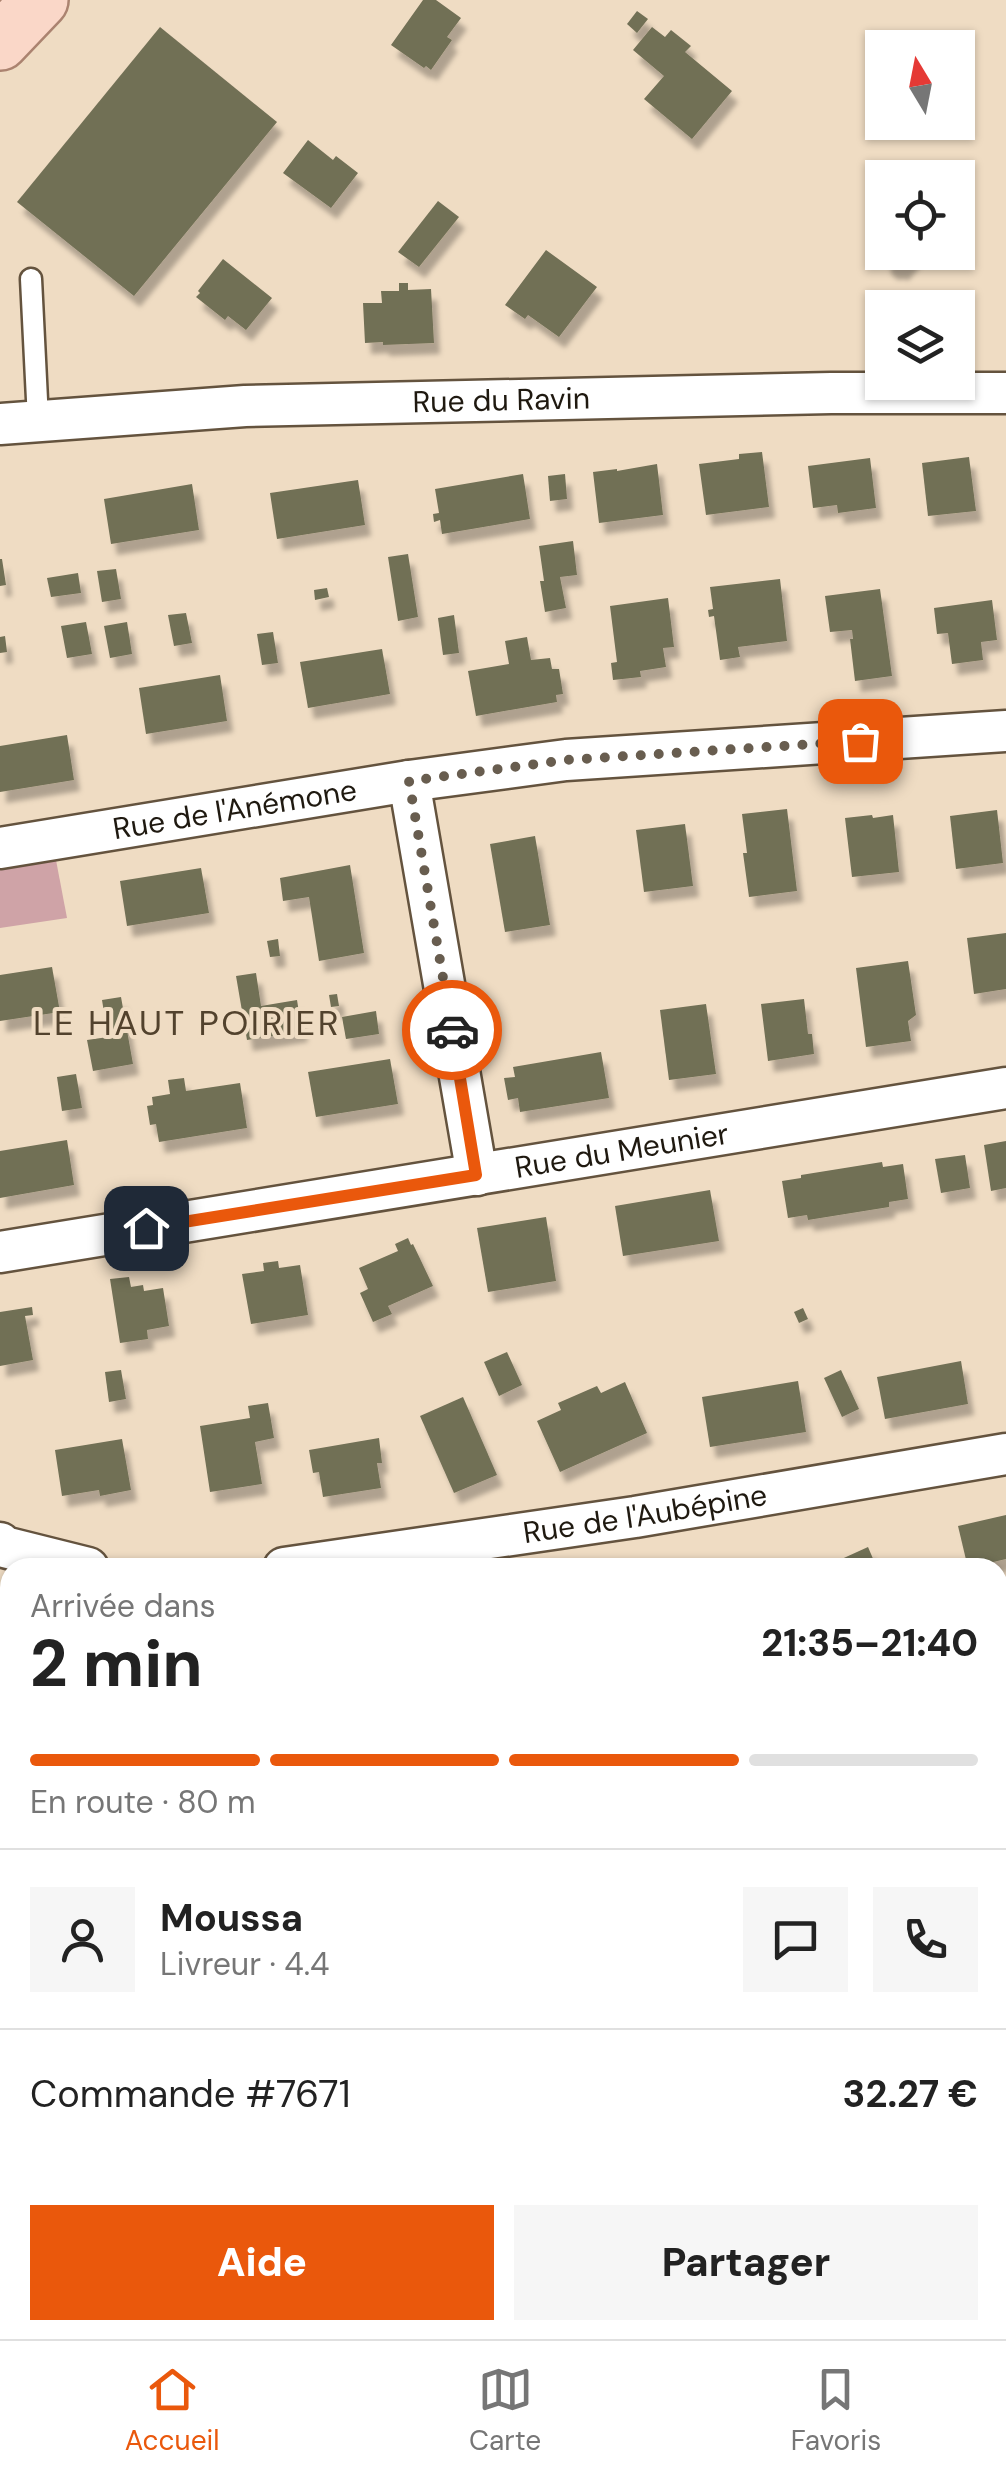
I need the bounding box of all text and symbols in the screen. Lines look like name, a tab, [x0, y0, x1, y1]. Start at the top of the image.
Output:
north arrow	[865, 30, 975, 140]
map controls	[865, 30, 975, 400]
button: locate	[865, 160, 975, 270]
button: layers	[865, 290, 975, 400]
street label: Rue du Ravin	[412, 378, 590, 421]
pin	[818, 699, 903, 784]
icon: bag	[833, 714, 888, 769]
street label: Rue de l'Anémone	[110, 770, 360, 848]
courier	[402, 980, 502, 1080]
district label: LE HAUT POIRIER	[33, 1000, 341, 1046]
icon: car	[425, 1003, 480, 1058]
street label: Rue du Meunier	[512, 1114, 732, 1187]
pin	[104, 1186, 189, 1271]
icon: home	[119, 1201, 174, 1256]
street label: Rue de l'Aubépine	[520, 1475, 770, 1552]
text: Arrivée dans	[30, 1585, 215, 1627]
text: 21:35–21:40	[761, 1618, 978, 1668]
text: 2 min	[30, 1622, 203, 1706]
text: En route · 80 m	[30, 1781, 256, 1823]
button: person	[30, 1887, 135, 1992]
button: chat	[743, 1887, 848, 1992]
button: phone	[873, 1887, 978, 1992]
text: Moussa	[160, 1893, 303, 1943]
text: Livreur · 4.4	[160, 1943, 330, 1985]
text: Commande #7671	[30, 2069, 351, 2119]
text: 32.27 €	[843, 2069, 978, 2119]
button: Aide	[30, 2205, 494, 2320]
button: Partager	[514, 2205, 978, 2320]
tab: Accueil	[125, 2362, 220, 2459]
tab: Carte	[469, 2362, 541, 2459]
tab: Favoris	[791, 2362, 881, 2459]

